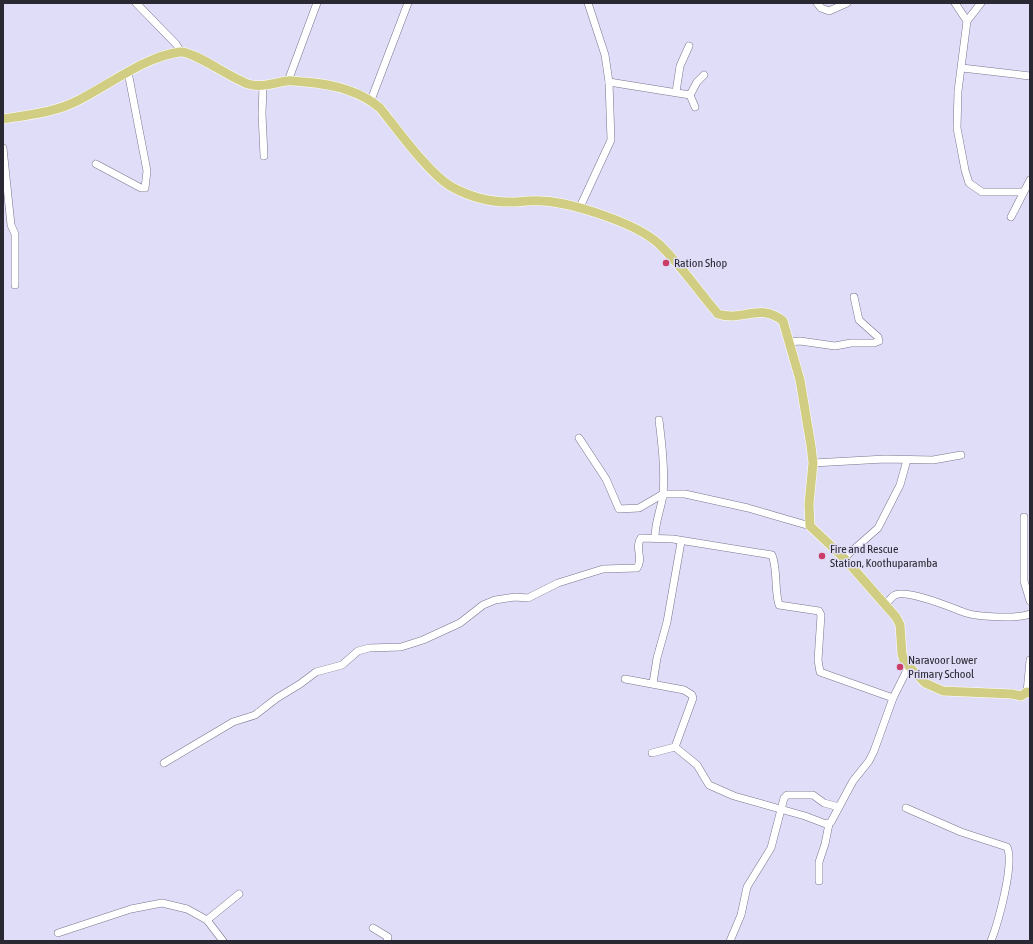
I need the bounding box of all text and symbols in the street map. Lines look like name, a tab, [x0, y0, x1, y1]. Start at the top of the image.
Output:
place label: Ration Shop	[674, 256, 727, 270]
marker: Ration Shop	[661, 258, 671, 268]
place label: Fire and Rescue Station, Koothuparamba	[830, 542, 938, 570]
marker: Fire and Rescue Station, Koothuparamba	[817, 551, 827, 561]
place label: Naravoor Lower Primary School	[908, 653, 977, 681]
marker: Naravoor Lower Primary School	[895, 662, 905, 672]

